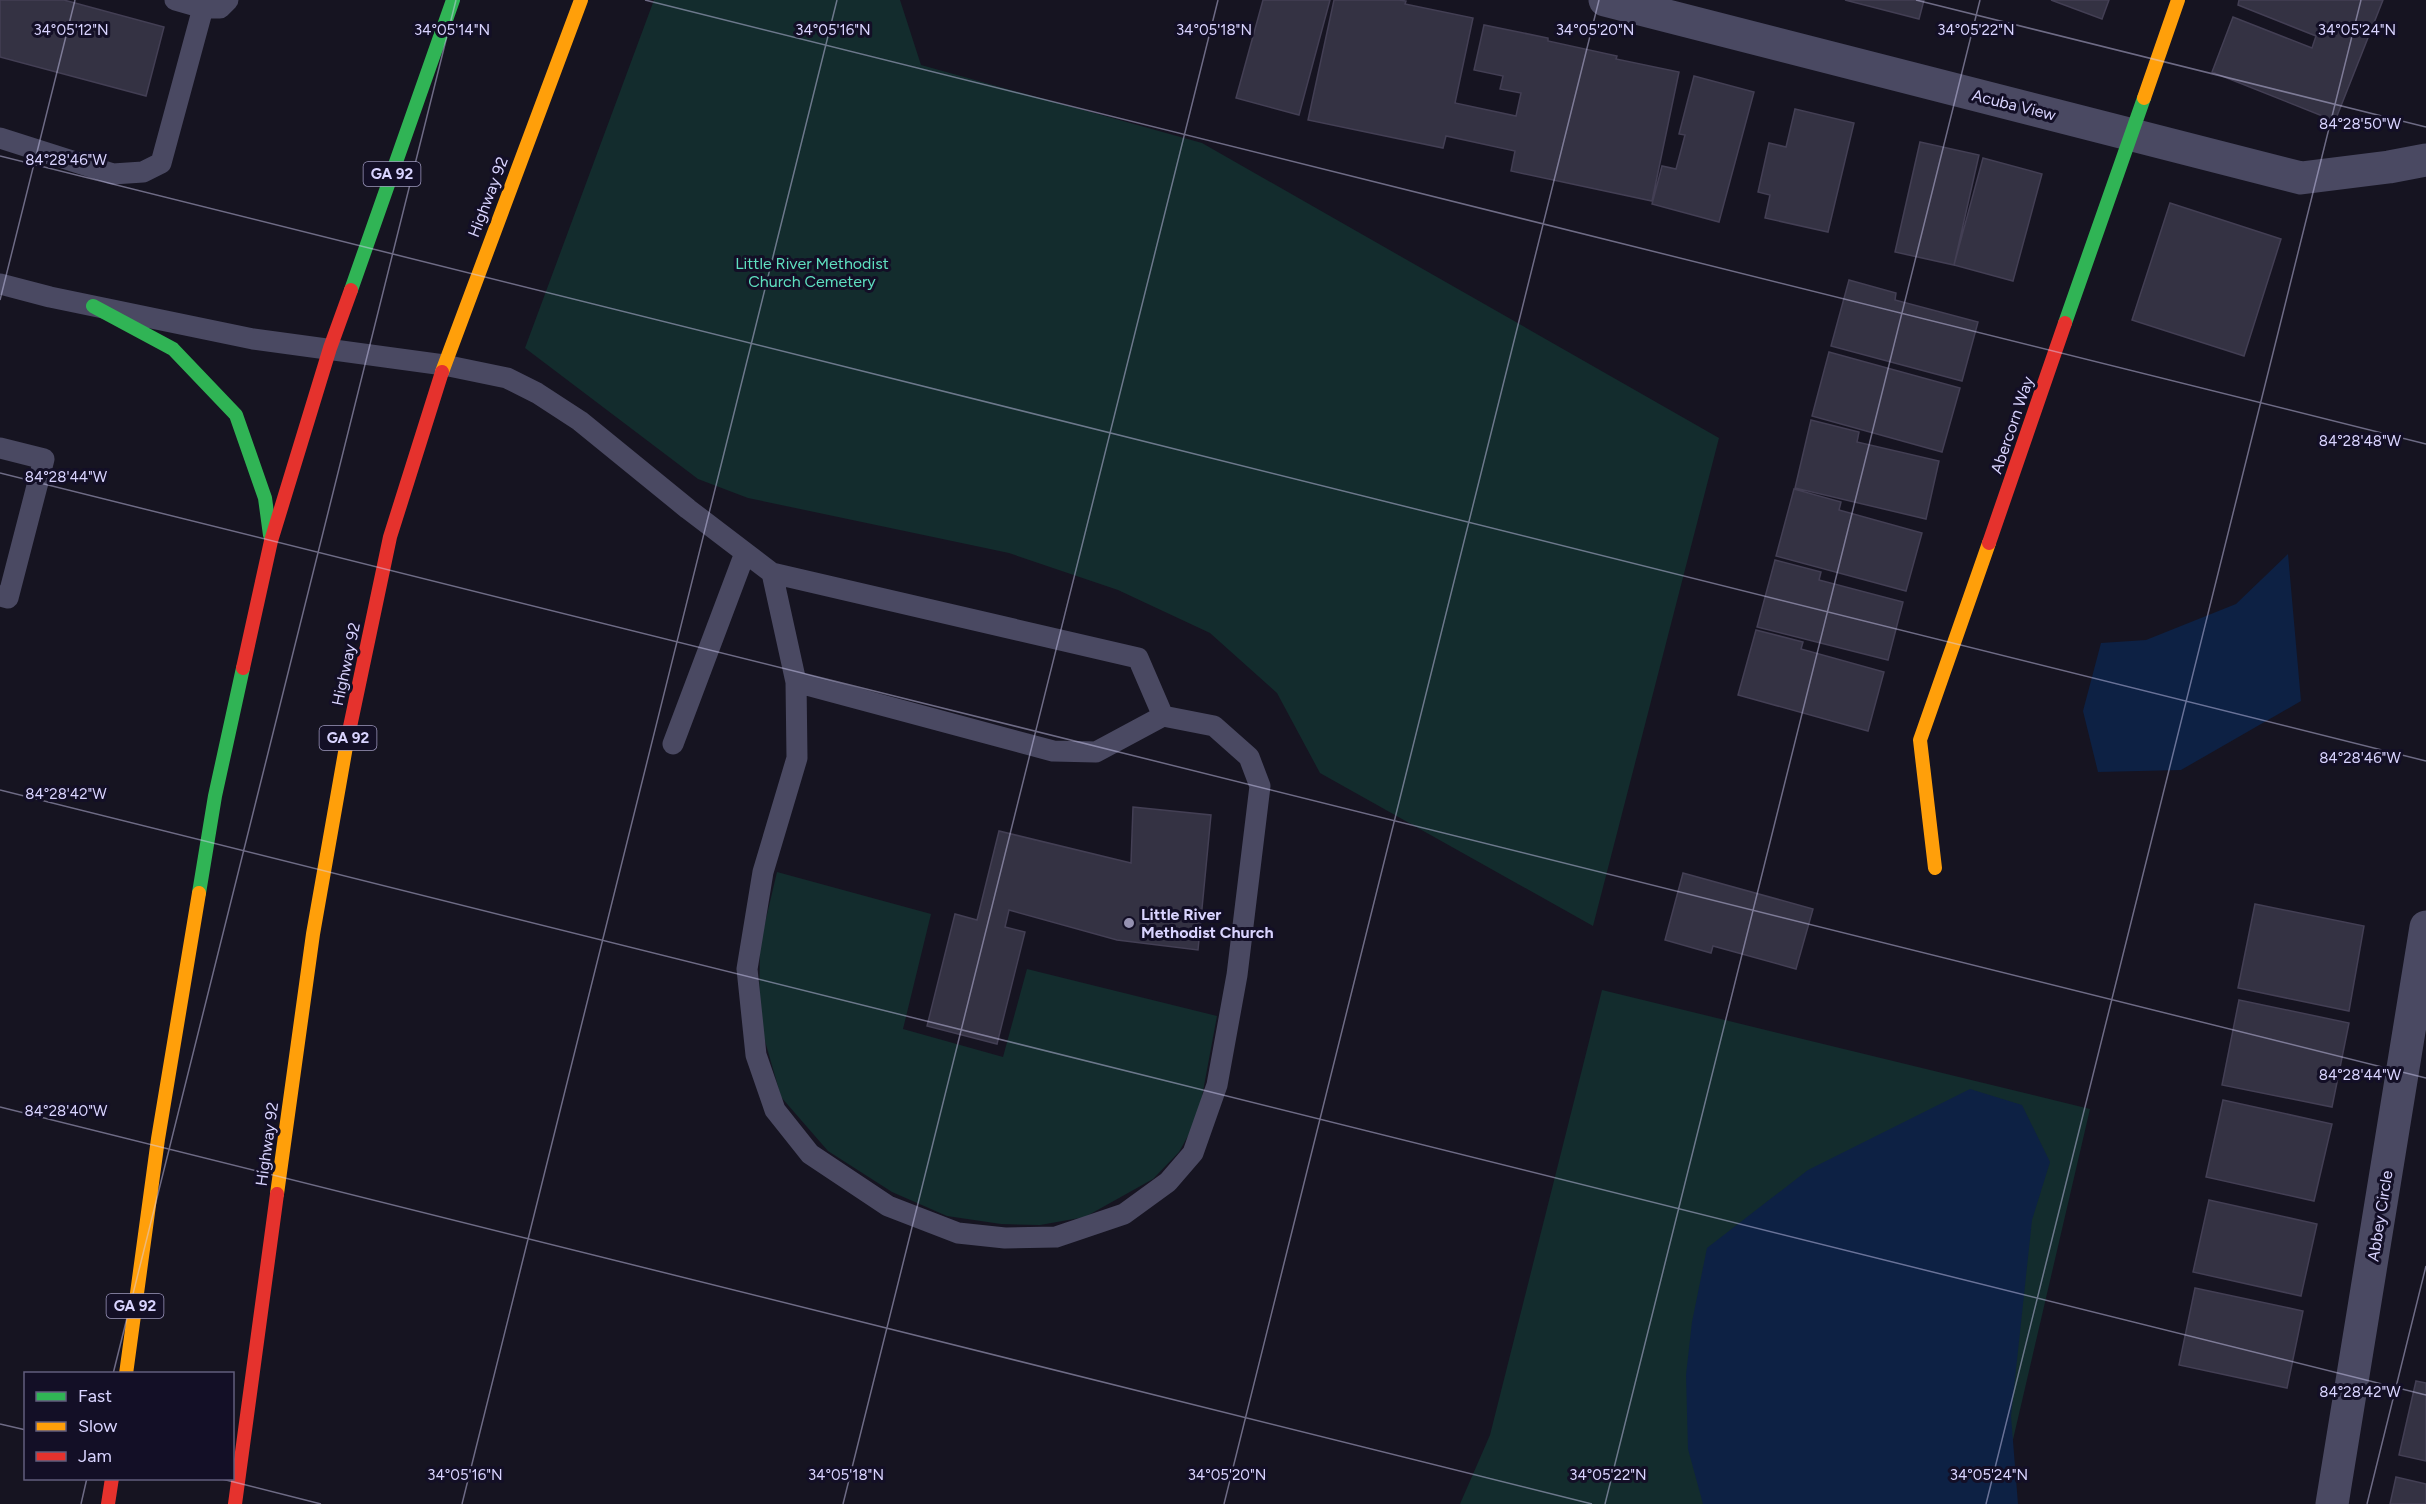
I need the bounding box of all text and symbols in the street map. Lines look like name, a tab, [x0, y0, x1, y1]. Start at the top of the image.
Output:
text: 34°05'12"N	[33, 21, 109, 39]
text: 34°05'14"N	[414, 21, 490, 39]
text: 34°05'16"N	[795, 21, 871, 39]
text: 34°05'18"N	[1176, 21, 1252, 39]
text: 34°05'20"N	[1556, 21, 1634, 39]
text: 34°05'22"N	[1937, 21, 2015, 39]
text: 34°05'24"N	[2318, 21, 2396, 39]
street label: Acuba View	[1970, 85, 2058, 125]
text: 84°28'50"W	[2319, 115, 2402, 133]
text: 84°28'46"W	[25, 151, 107, 169]
street label: Highway 92	[464, 154, 512, 240]
road number: GA 92	[364, 162, 420, 186]
park label: Little River Methodist Church Cemetery	[735, 254, 889, 291]
street label: Abercorn Way	[1986, 373, 2038, 476]
text: 84°28'48"W	[2319, 432, 2402, 450]
text: 84°28'44"W	[25, 468, 108, 486]
street label: Highway 92	[328, 621, 364, 707]
road number: GA 92	[320, 726, 376, 750]
text: 84°28'46"W	[2319, 749, 2401, 767]
text: 84°28'42"W	[25, 785, 107, 803]
place label: Little River Methodist Church	[1141, 905, 1274, 942]
marker: Little River Methodist Church	[1122, 916, 1136, 930]
text: 84°28'44"W	[2319, 1066, 2402, 1084]
street label: Highway 92	[252, 1101, 282, 1187]
text: 84°28'40"W	[25, 1102, 108, 1120]
street label: Abbey Circle	[2363, 1169, 2397, 1263]
road number: GA 92	[106, 1294, 164, 1318]
legend	[24, 1372, 234, 1480]
text: 84°28'42"W	[2319, 1383, 2401, 1401]
text: Fast	[78, 1385, 112, 1407]
text: Slow	[78, 1415, 117, 1437]
text: Jam	[78, 1445, 112, 1467]
text: 34°05'16"N	[427, 1466, 503, 1484]
text: 34°05'18"N	[808, 1466, 884, 1484]
text: 34°05'20"N	[1188, 1466, 1266, 1484]
text: 34°05'22"N	[1569, 1466, 1647, 1484]
text: 34°05'24"N	[1950, 1466, 2028, 1484]

